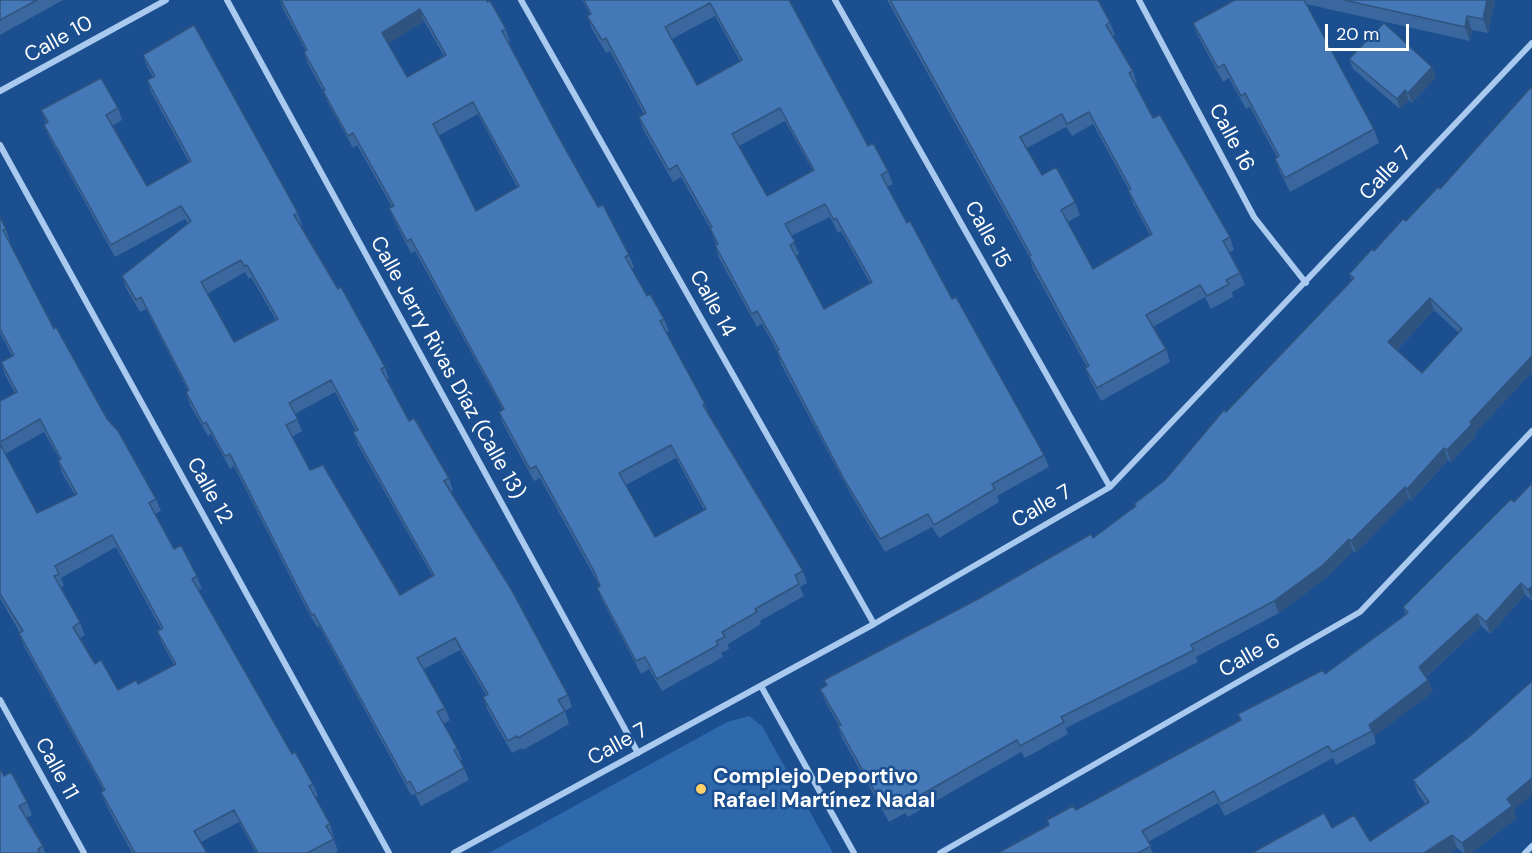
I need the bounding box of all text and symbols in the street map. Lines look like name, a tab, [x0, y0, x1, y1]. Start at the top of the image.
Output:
street label: Calle 10	[20, 11, 98, 69]
scale bar	[1328, 12, 1412, 50]
text: 20 m	[1336, 22, 1379, 46]
street label: Calle 16	[1203, 100, 1259, 176]
street label: Calle 7	[1355, 142, 1417, 206]
street label: Calle 15	[958, 197, 1016, 273]
street label: Calle Jerry Rivas Díaz (Calle 13)	[364, 232, 530, 504]
street label: Calle 14	[683, 266, 741, 342]
street label: Calle 12	[181, 453, 237, 529]
street label: Calle 7	[1008, 480, 1076, 534]
street label: Calle 6	[1215, 628, 1285, 684]
street label: Calle 7	[584, 718, 652, 772]
street label: Calle 11	[29, 734, 83, 804]
place label: Complejo Deportivo Rafael Martínez Nadal	[713, 764, 935, 814]
marker: Complejo Deportivo Rafael Martínez Nadal	[694, 782, 708, 796]

